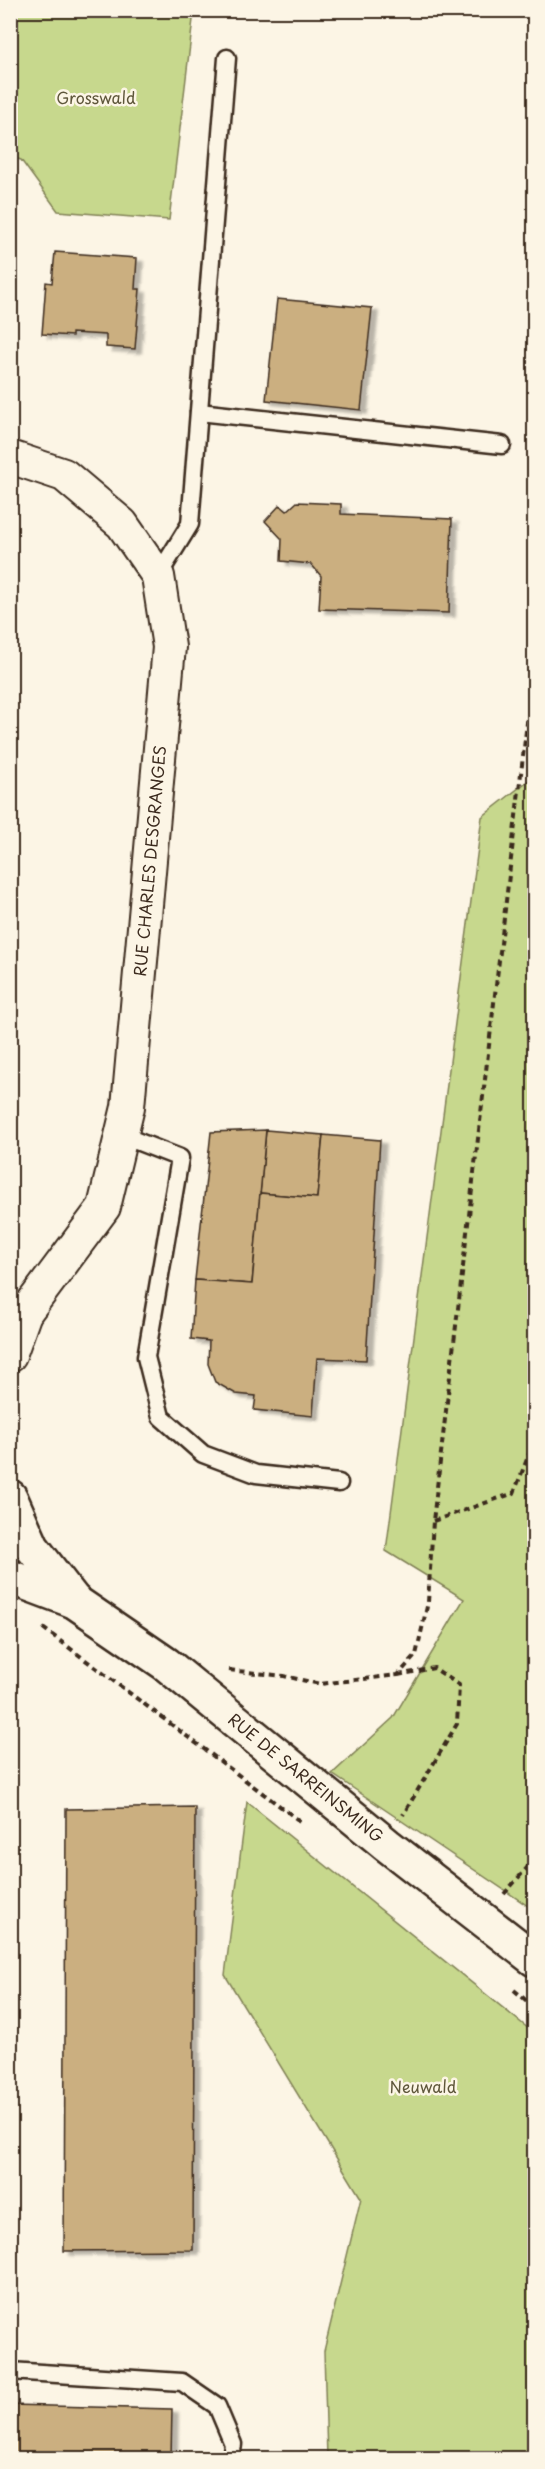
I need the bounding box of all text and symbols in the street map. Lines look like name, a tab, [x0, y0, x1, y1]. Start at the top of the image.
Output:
park label: Grosswald	[56, 85, 136, 109]
street label: RUE CHARLES DESGRANGES	[127, 744, 171, 978]
street label: RUE DE SARREINSMING	[224, 1707, 390, 1848]
park label: Neuwald	[390, 2074, 457, 2098]

